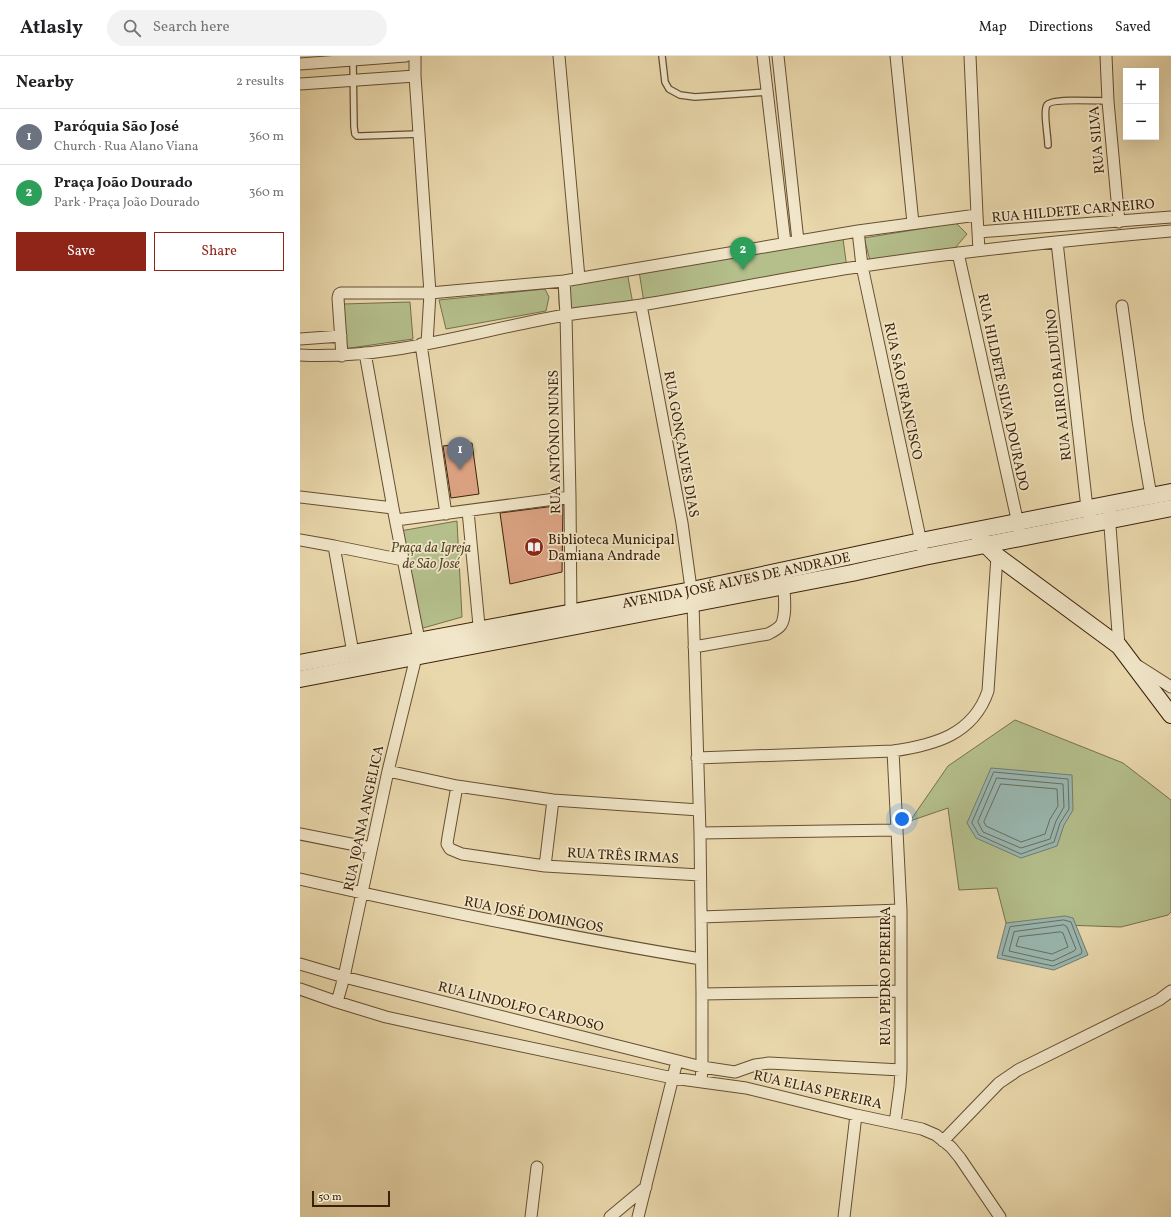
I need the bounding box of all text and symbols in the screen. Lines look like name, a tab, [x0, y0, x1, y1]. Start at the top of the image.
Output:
search box	[107, 10, 387, 46]
text: Atlasly	[20, 15, 83, 41]
icon: search	[121, 17, 143, 39]
text: Search here	[153, 17, 230, 38]
text: Map	[979, 18, 1007, 37]
text: Directions	[1029, 18, 1093, 37]
text: Saved	[1115, 18, 1151, 37]
map controls	[1123, 68, 1159, 140]
button: +	[1123, 68, 1159, 104]
text: Nearby	[16, 71, 74, 94]
text: 2 results	[236, 73, 284, 91]
button: −	[1123, 104, 1159, 140]
street label: RUA SILVA	[1085, 105, 1110, 175]
text: Paróquia São José	[54, 117, 179, 138]
text: 1	[26, 128, 32, 146]
text: 360 m	[249, 128, 284, 146]
text: Church · Rua Alano Viana	[54, 138, 199, 156]
text: Praça João Dourado	[54, 173, 193, 194]
text: 2	[26, 184, 32, 202]
text: 360 m	[249, 184, 284, 202]
text: Park · Praça João Dourado	[54, 194, 200, 212]
street label: RUA HILDETE CARNEIRO	[991, 195, 1156, 228]
button: Save	[16, 232, 146, 271]
button: Share	[154, 232, 284, 271]
pin: 2	[730, 237, 756, 270]
street label: RUA HILDETE SILVA DOURADO	[972, 292, 1033, 493]
street label: RUA ALIRIO BALDUÍNO	[1042, 308, 1077, 462]
street label: RUA SÃO FRANCISCO	[879, 321, 926, 462]
street label: RUA GONÇALVES DIAS	[658, 369, 703, 519]
street label: RUA ANTÔNIO NUNES	[545, 370, 566, 514]
pin: 1	[447, 437, 473, 470]
place label: Biblioteca Municipal Damiana Andrade	[548, 531, 675, 566]
library icon: Biblioteca Municipal Damiana Andrade	[523, 536, 545, 558]
park label: Praça da Igreja de São José	[391, 539, 472, 574]
street label: AVENIDA JOSÉ ALVES DE ANDRADE	[621, 548, 852, 614]
street label: RUA JOANA ANGELICA	[340, 743, 389, 893]
your location	[892, 809, 912, 829]
street label: RUA TRÊS IRMAS	[566, 843, 679, 869]
street label: RUA JOSÉ DOMINGOS	[462, 893, 605, 938]
street label: RUA PEDRO PEREIRA	[877, 906, 896, 1046]
street label: RUA LINDOLFO CARDOSO	[436, 978, 606, 1037]
street label: RUA ELIAS PEREIRA	[751, 1066, 884, 1115]
scale bar	[312, 1189, 390, 1208]
text: 50 m	[318, 1190, 342, 1205]

